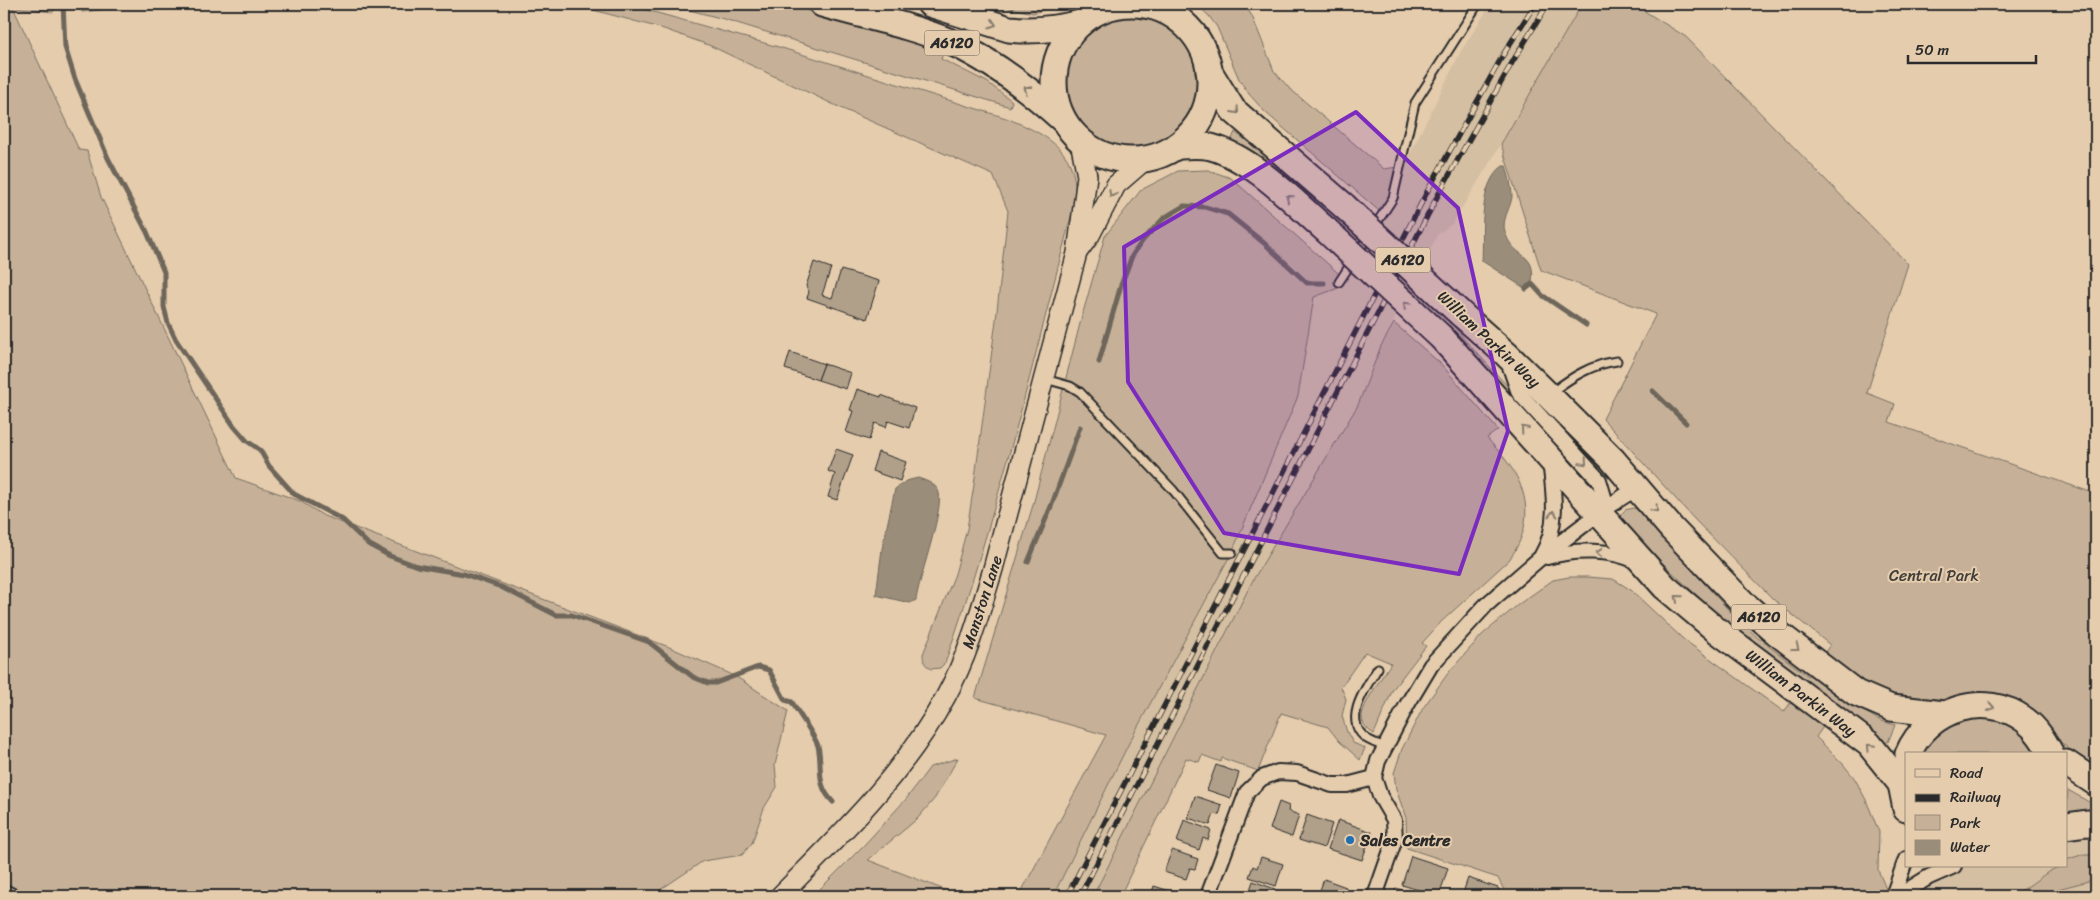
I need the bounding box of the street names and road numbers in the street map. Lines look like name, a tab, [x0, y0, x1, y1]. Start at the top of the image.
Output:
road number: A6120	[924, 30, 980, 56]
road number: A6120	[1376, 248, 1430, 272]
street label: William Parkin Way	[1430, 283, 1548, 396]
street label: Manston Lane	[953, 552, 1011, 652]
road number: A6120	[1732, 604, 1786, 630]
street label: William Parkin Way	[1739, 641, 1864, 745]

